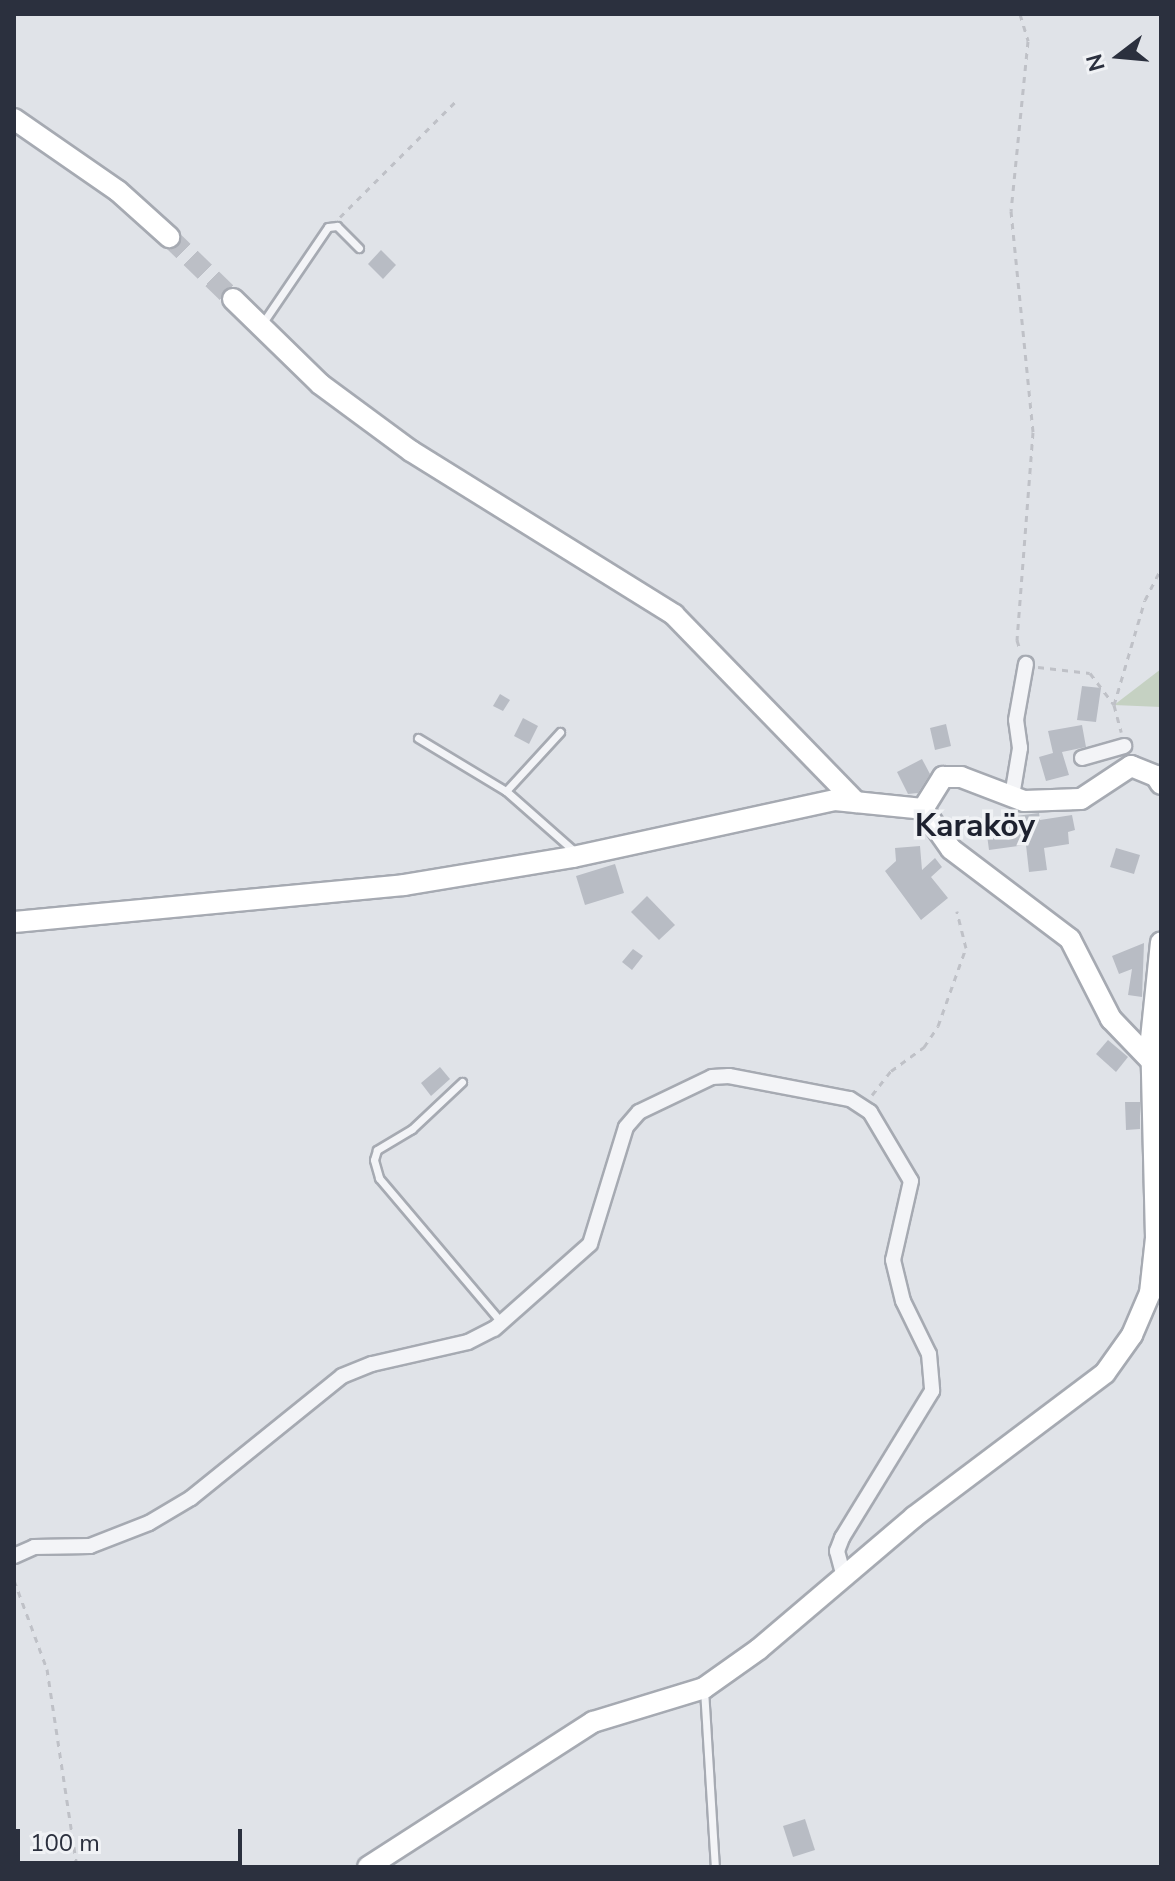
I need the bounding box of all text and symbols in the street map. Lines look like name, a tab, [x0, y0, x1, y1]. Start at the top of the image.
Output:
north arrow	[1079, 16, 1159, 96]
text: N	[1079, 51, 1113, 75]
district label: Karaköy	[915, 807, 1035, 845]
scale bar	[20, 1813, 246, 1863]
text: 100 m	[30, 1827, 100, 1859]

